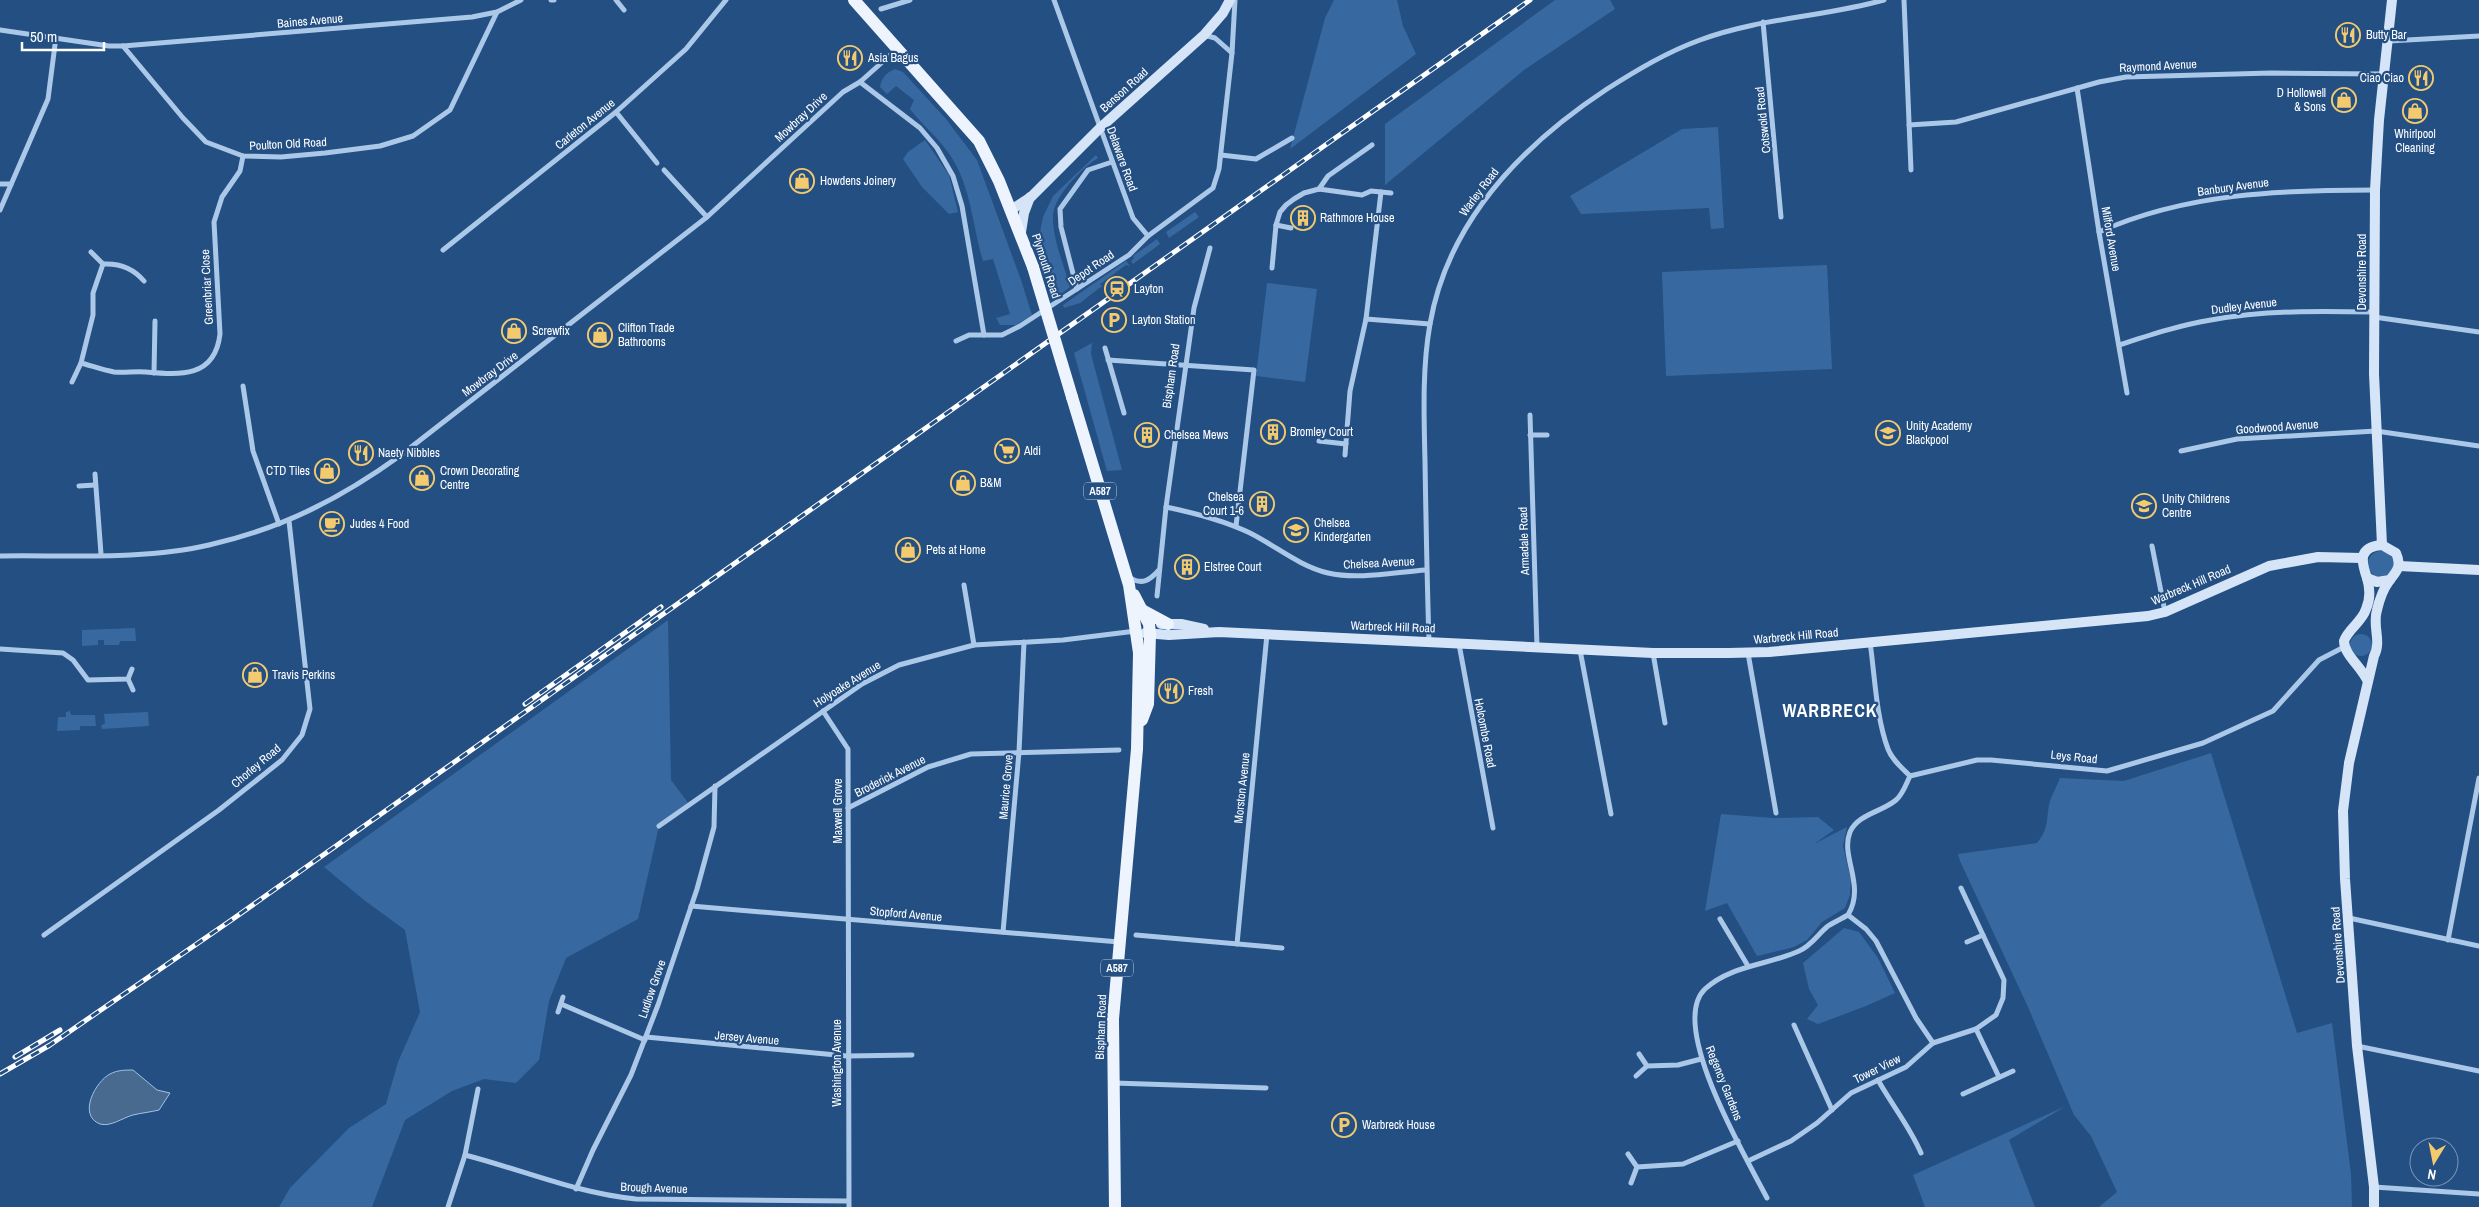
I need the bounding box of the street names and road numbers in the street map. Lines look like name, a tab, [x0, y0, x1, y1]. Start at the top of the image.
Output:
street label: Baines Avenue	[276, 10, 344, 32]
street label: Raymond Avenue	[2119, 56, 2197, 76]
street label: Benson Road	[1096, 64, 1152, 116]
street label: Cotswold Road	[1752, 86, 1774, 154]
street label: Mowbray Drive	[771, 89, 831, 145]
street label: Carleton Avenue	[552, 95, 618, 153]
street label: Delaware Road	[1103, 124, 1141, 194]
street label: Poulton Old Road	[249, 134, 327, 154]
street label: Warley Road	[1456, 165, 1502, 219]
street label: Banbury Avenue	[2196, 174, 2270, 200]
street label: Milford Avenue	[2097, 205, 2125, 273]
street label: Plymouth Road	[1028, 232, 1064, 300]
street label: Devonshire Road	[2354, 234, 2370, 310]
street label: Depot Road	[1065, 247, 1117, 289]
street label: Greenbriar Close	[197, 249, 217, 325]
street label: Dudley Avenue	[2210, 294, 2278, 318]
street label: Bispham Road	[1159, 343, 1183, 409]
street label: Mowbray Drive	[459, 348, 521, 400]
street label: Goodwood Avenue	[2235, 416, 2319, 438]
road number: A587	[1084, 482, 1116, 500]
street label: Armadale Road	[1515, 507, 1533, 576]
street label: Chelsea Avenue	[1343, 553, 1415, 573]
street label: Warbreck Hill Road	[2149, 561, 2233, 609]
street label: Warbreck Hill Road	[1350, 618, 1436, 636]
street label: Warbreck Hill Road	[1753, 624, 1839, 648]
street label: Holyoake Avenue	[810, 657, 884, 711]
street label: Holcombe Road	[1470, 697, 1500, 769]
street label: Chorley Road	[228, 741, 284, 791]
street label: Leys Road	[2050, 747, 2098, 767]
street label: Broderick Avenue	[852, 751, 928, 801]
street label: Morston Avenue	[1230, 752, 1254, 824]
street label: Maurice Grove	[995, 754, 1017, 820]
street label: Maxwell Grove	[830, 778, 846, 844]
street label: Stopford Avenue	[869, 903, 943, 925]
street label: Devonshire Road	[2327, 906, 2349, 984]
street label: Ludlow Grove	[635, 958, 669, 1020]
road number: A587	[1101, 960, 1133, 976]
street label: Bispham Road	[1092, 994, 1110, 1060]
street label: Washington Avenue	[829, 1019, 845, 1107]
street label: Jersey Avenue	[714, 1027, 780, 1049]
street label: Regency Gardens	[1702, 1043, 1746, 1123]
street label: Tower View	[1851, 1050, 1904, 1087]
street label: Brough Avenue	[620, 1179, 688, 1197]

